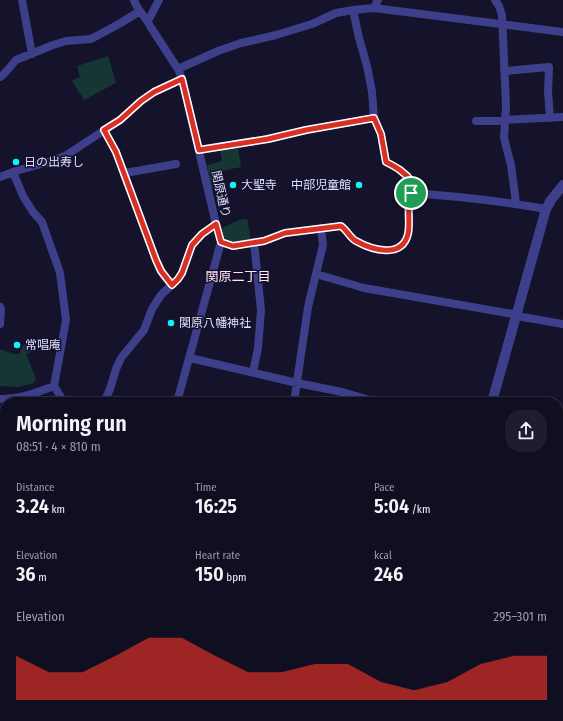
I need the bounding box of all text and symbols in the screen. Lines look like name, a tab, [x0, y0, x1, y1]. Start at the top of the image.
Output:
place label: 日の出寿し	[24, 155, 84, 169]
marker: 日の出寿し	[11, 157, 21, 167]
street label: 関原通り	[209, 169, 233, 219]
pin	[394, 176, 428, 210]
place label: 大聖寺	[241, 178, 277, 192]
place label: 中部児童館	[291, 178, 351, 192]
marker: 大聖寺	[228, 180, 238, 190]
marker: 中部児童館	[354, 180, 364, 190]
icon: arrive	[400, 182, 422, 204]
district label: 関原二丁目	[205, 269, 271, 284]
place label: 関原八幡神社	[179, 316, 251, 330]
marker: 関原八幡神社	[166, 318, 176, 328]
place label: 常唱庵	[25, 338, 61, 352]
marker: 常唱庵	[12, 340, 22, 350]
text: Morning run	[16, 410, 127, 437]
button: share	[505, 410, 547, 452]
text: 08:51 · 4 × 810 m	[16, 439, 101, 454]
text: Distance	[16, 481, 55, 494]
text: Time	[195, 481, 217, 494]
text: Pace	[374, 481, 395, 494]
text: 3.24	[16, 494, 49, 518]
text: 16:25	[195, 494, 237, 518]
text: 5:04	[374, 494, 409, 518]
text: km	[49, 503, 65, 516]
text: /km	[409, 503, 430, 516]
text: Elevation	[16, 549, 57, 562]
text: Heart rate	[195, 549, 240, 562]
text: kcal	[374, 549, 392, 562]
text: 36	[16, 562, 36, 586]
text: 150	[195, 562, 224, 586]
text: 246	[374, 562, 403, 586]
text: m	[36, 571, 47, 584]
text: bpm	[224, 571, 247, 584]
text: Elevation	[16, 609, 65, 624]
text: 295–301 m	[493, 609, 547, 624]

